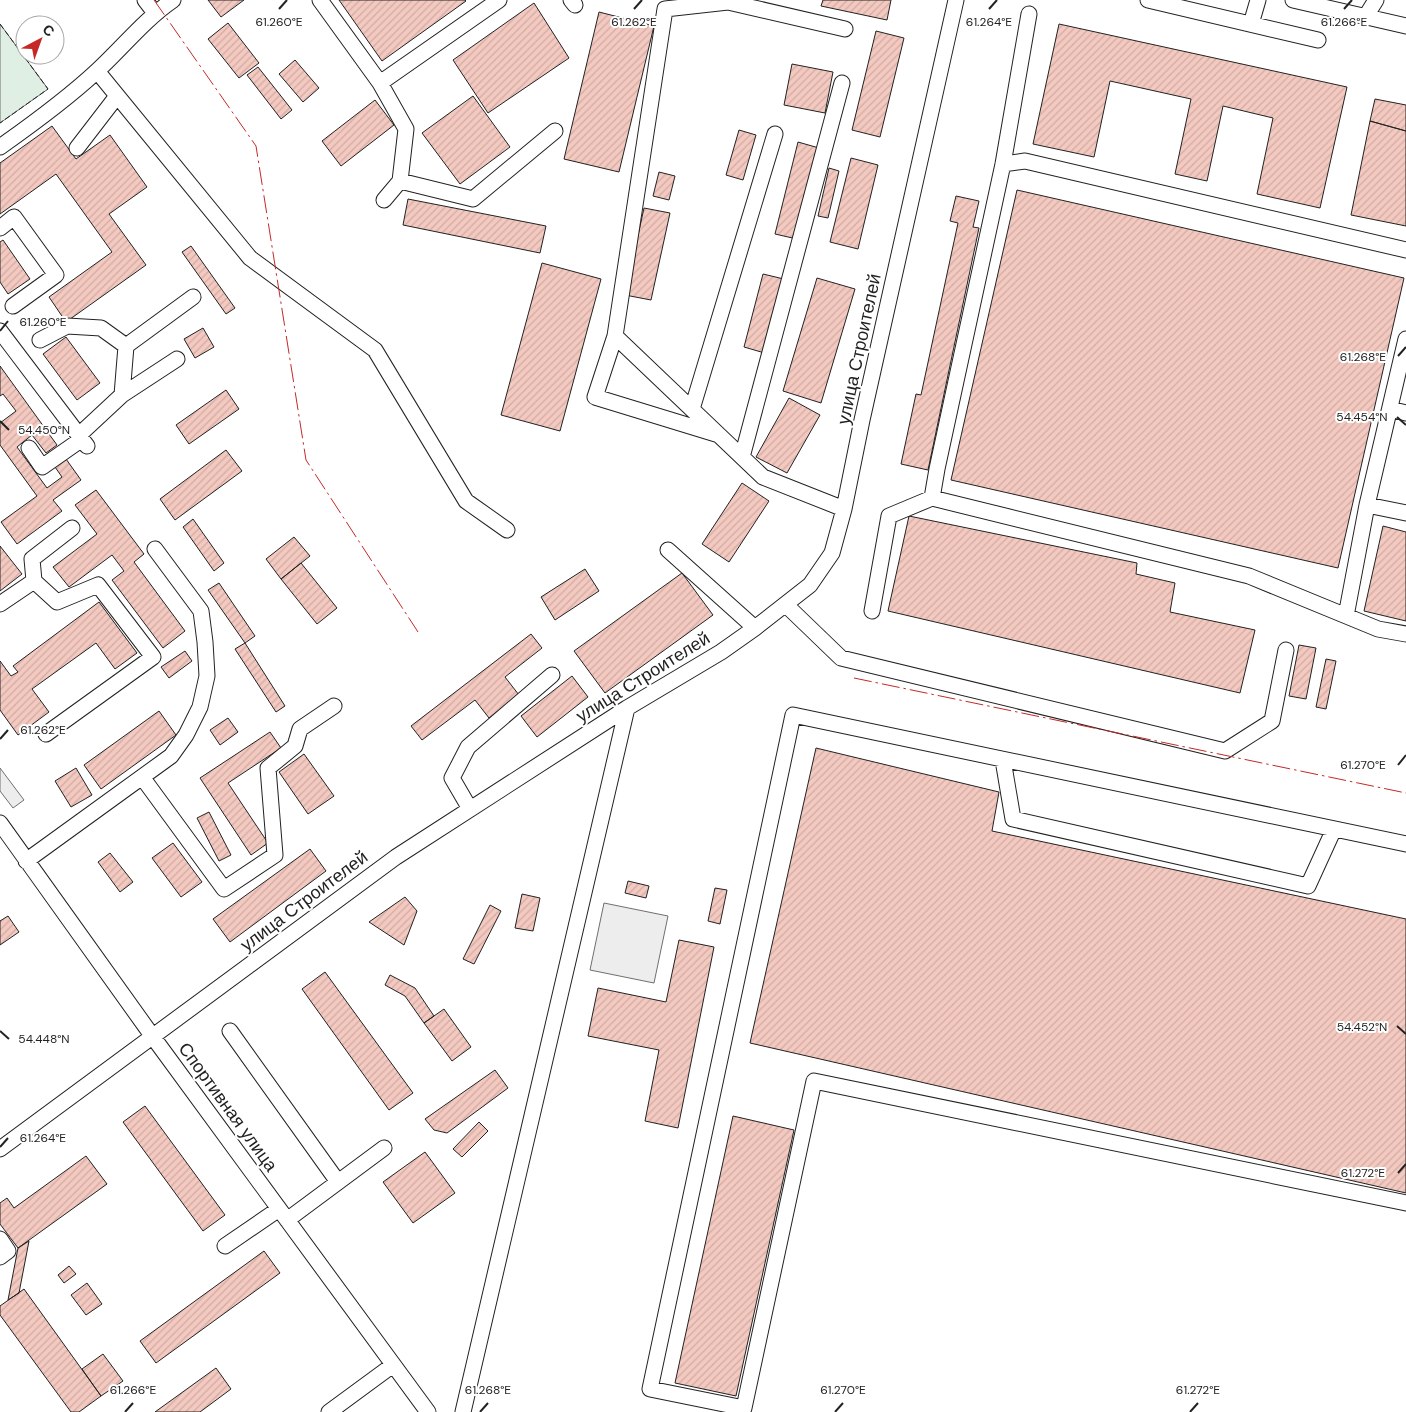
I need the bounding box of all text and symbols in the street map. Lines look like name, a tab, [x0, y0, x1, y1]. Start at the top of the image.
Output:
text: 61.260°E	[255, 14, 303, 30]
text: 61.262°E	[611, 14, 657, 30]
text: 61.264°E	[966, 14, 1012, 30]
text: 61.266°E	[1321, 14, 1367, 30]
north arrow	[15, 15, 65, 65]
text: С	[39, 20, 58, 40]
street label: улица Строителей	[831, 271, 887, 427]
text: 61.260°E	[19, 314, 67, 330]
text: 61.268°E	[1340, 349, 1386, 365]
text: 54.454°N	[1336, 409, 1388, 425]
text: 54.450°N	[18, 422, 70, 438]
street label: улица Строителей	[572, 626, 714, 728]
text: 61.262°E	[20, 722, 66, 738]
text: 61.270°E	[1340, 757, 1386, 773]
street label: улица Строителей	[235, 845, 373, 957]
text: 54.452°N	[1337, 1019, 1387, 1035]
text: 54.448°N	[18, 1031, 70, 1047]
street label: Спортивная улица	[173, 1038, 284, 1177]
text: 61.264°E	[20, 1130, 66, 1146]
text: 61.272°E	[1341, 1165, 1385, 1181]
text: 61.266°E	[110, 1382, 156, 1398]
text: 61.268°E	[465, 1382, 511, 1398]
text: 61.270°E	[820, 1382, 866, 1398]
text: 61.272°E	[1176, 1382, 1220, 1398]

